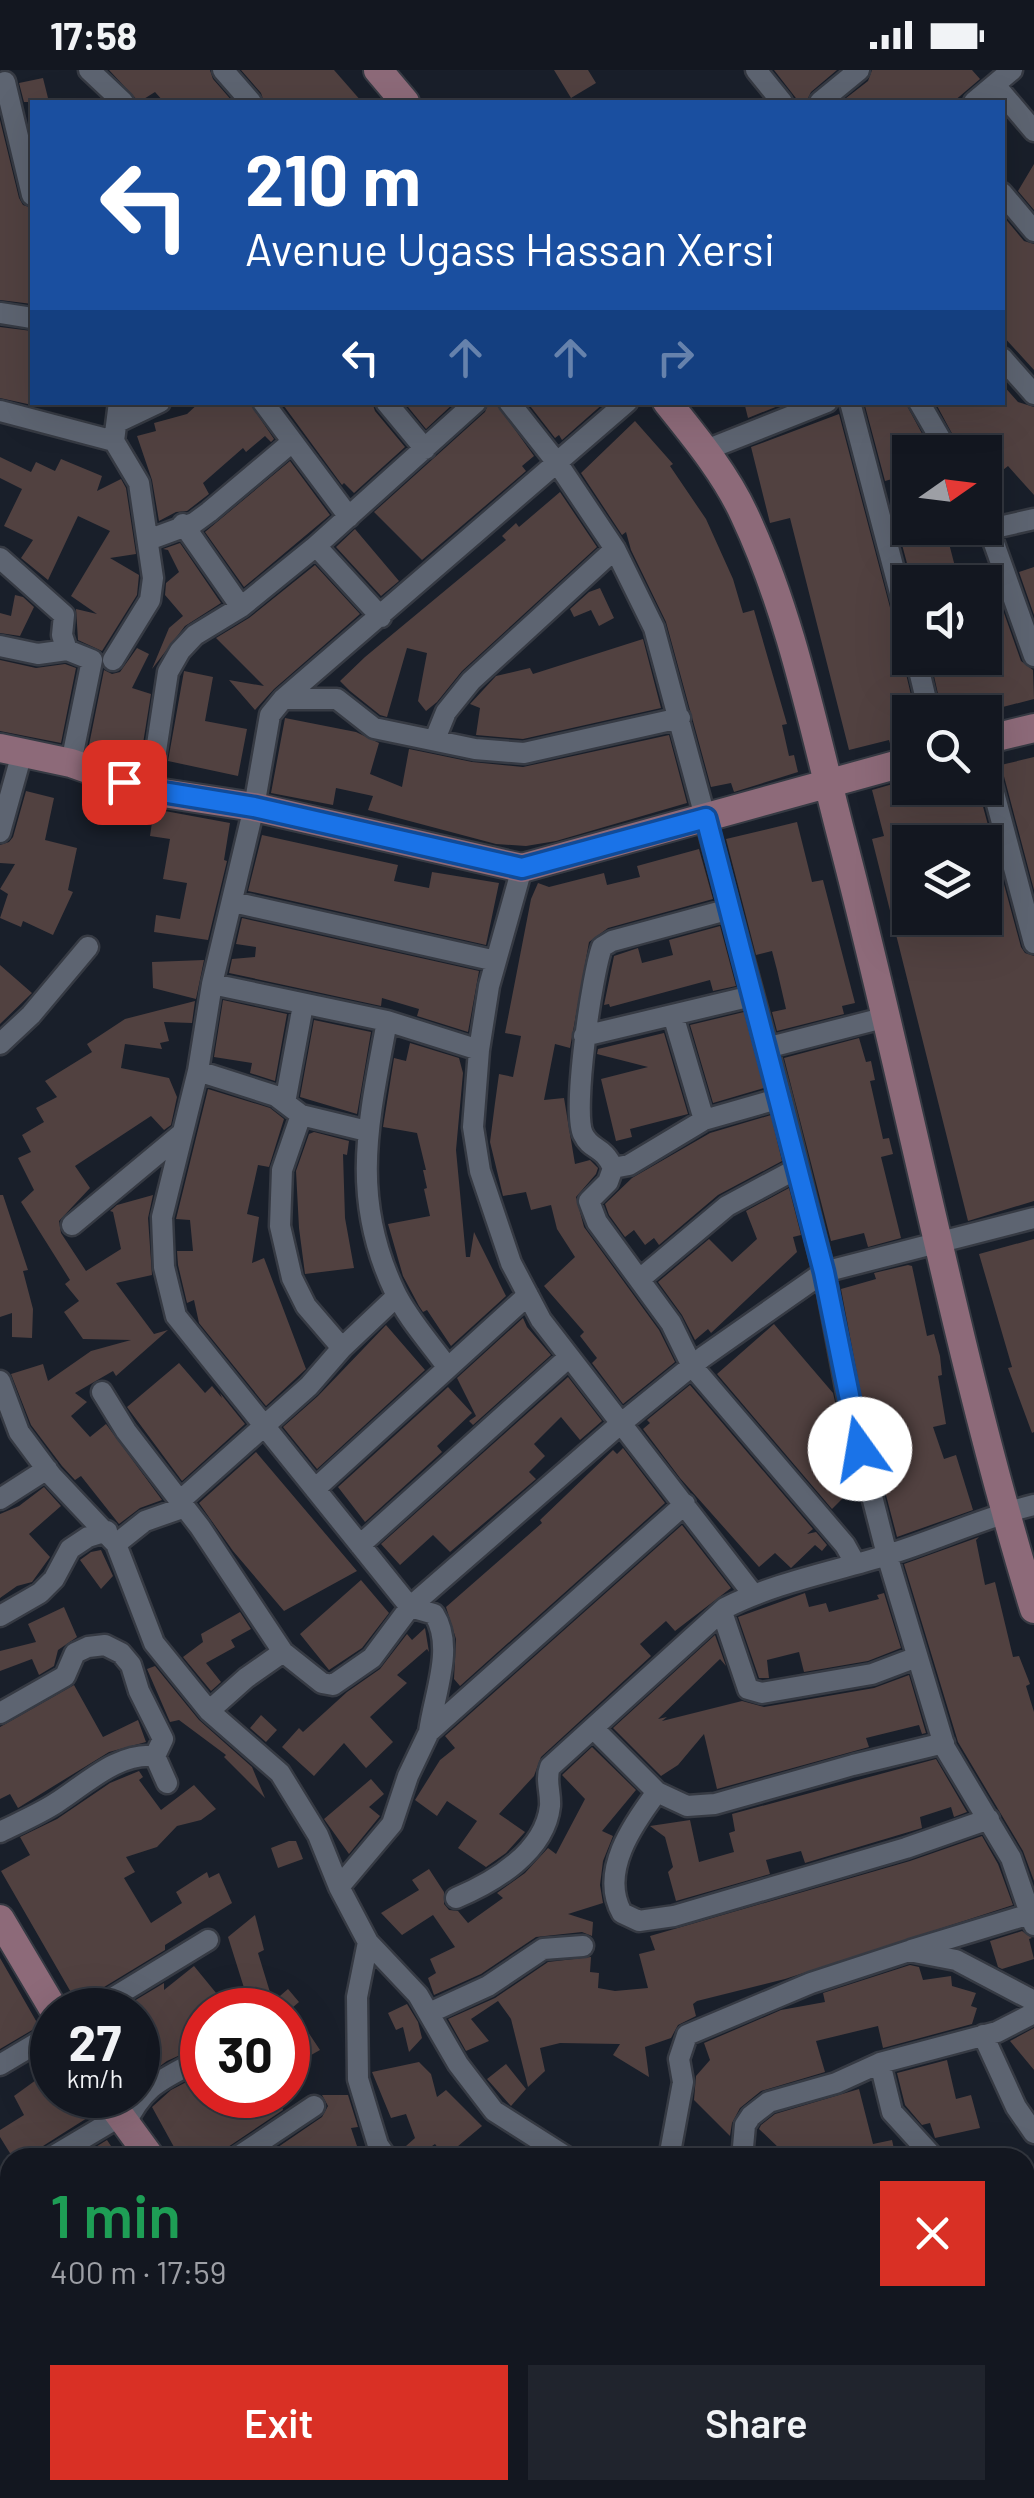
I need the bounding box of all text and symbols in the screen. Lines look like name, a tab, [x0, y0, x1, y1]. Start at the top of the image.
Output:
text: 17:58	[50, 12, 137, 58]
text: 210 m	[245, 136, 421, 220]
icon: left	[80, 140, 210, 270]
text: Avenue Ugass Hassan Xersi	[245, 221, 775, 275]
icon: left	[333, 330, 388, 385]
icon: ahead	[438, 330, 493, 385]
icon: ahead	[543, 330, 598, 385]
icon: right	[648, 330, 703, 385]
north arrow	[892, 435, 1002, 545]
map controls	[892, 435, 1002, 935]
button: sound	[892, 565, 1002, 675]
button: search	[892, 695, 1002, 805]
pin	[82, 740, 167, 825]
icon: arrive	[97, 755, 152, 810]
button: layers	[892, 825, 1002, 935]
position arrow	[808, 1397, 912, 1501]
speed limit sign: 30	[180, 1988, 310, 2118]
text: 27	[69, 2011, 121, 2071]
text: km/h	[67, 2063, 123, 2093]
text: 1 min	[50, 2178, 181, 2250]
button: close	[880, 2181, 985, 2286]
text: 400 m · 17:59	[50, 2252, 226, 2290]
button: Exit	[50, 2365, 508, 2480]
button: Share	[528, 2365, 985, 2480]

